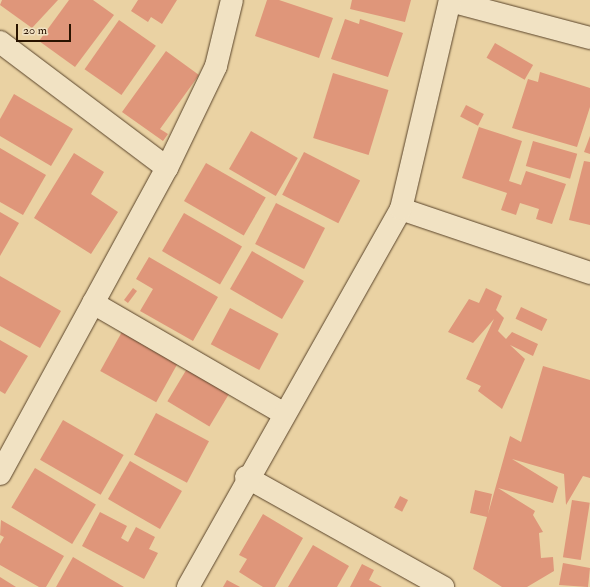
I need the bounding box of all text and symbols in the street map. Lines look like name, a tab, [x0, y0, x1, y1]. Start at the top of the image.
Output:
scale bar	[18, 16, 73, 42]
text: 20 m	[23, 23, 47, 38]

